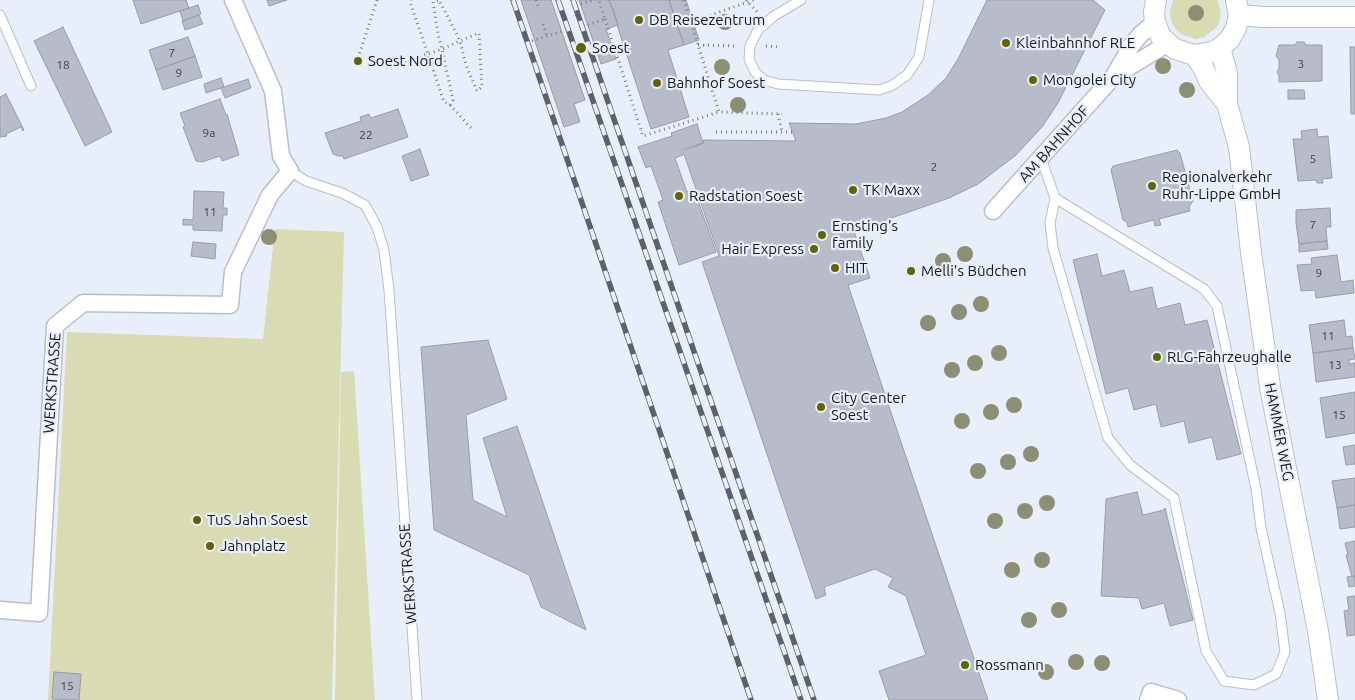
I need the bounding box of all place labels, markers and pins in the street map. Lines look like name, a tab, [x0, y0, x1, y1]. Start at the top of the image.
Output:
place label: DB Reisezentrum	[649, 11, 765, 29]
marker: DB Reisezentrum	[633, 14, 645, 26]
place label: Kleinbahnhof RLE	[1016, 34, 1135, 52]
marker: Kleinbahnhof RLE	[1000, 37, 1012, 49]
place label: Soest	[592, 39, 629, 57]
marker: Soest	[574, 41, 588, 55]
place label: Soest Nord	[368, 52, 443, 70]
marker: Soest Nord	[352, 55, 364, 67]
place label: Mongolei City	[1043, 71, 1136, 89]
place label: Bahnhof Soest	[667, 74, 765, 92]
marker: Mongolei City	[1027, 74, 1039, 86]
marker: Bahnhof Soest	[651, 77, 663, 89]
place label: Regionalverkehr Ruhr-Lippe GmbH	[1162, 168, 1281, 203]
marker: Regionalverkehr Ruhr-Lippe GmbH	[1146, 180, 1158, 192]
place label: TK Maxx	[863, 181, 920, 199]
marker: TK Maxx	[847, 184, 859, 196]
place label: Radstation Soest	[689, 187, 803, 205]
marker: Radstation Soest	[673, 190, 685, 202]
place label: Ernsting's family	[832, 217, 898, 252]
marker: Ernsting's family	[816, 229, 828, 241]
place label: Hair Express	[721, 240, 804, 258]
marker: Hair Express	[808, 243, 820, 255]
place label: HIT	[845, 259, 868, 277]
marker: HIT	[829, 262, 841, 274]
place label: Melli's Büdchen	[921, 262, 1027, 280]
marker: Melli's Büdchen	[905, 265, 917, 277]
place label: RLG-Fahrzeughalle	[1167, 348, 1292, 366]
marker: RLG-Fahrzeughalle	[1151, 351, 1163, 363]
place label: City Center Soest	[831, 389, 906, 424]
marker: City Center Soest	[815, 401, 827, 413]
place label: TuS Jahn Soest	[207, 511, 308, 529]
marker: TuS Jahn Soest	[191, 514, 203, 526]
place label: Jahnplatz	[220, 537, 285, 555]
marker: Jahnplatz	[204, 540, 216, 552]
place label: Rossmann	[975, 656, 1044, 674]
marker: Rossmann	[959, 659, 971, 671]

